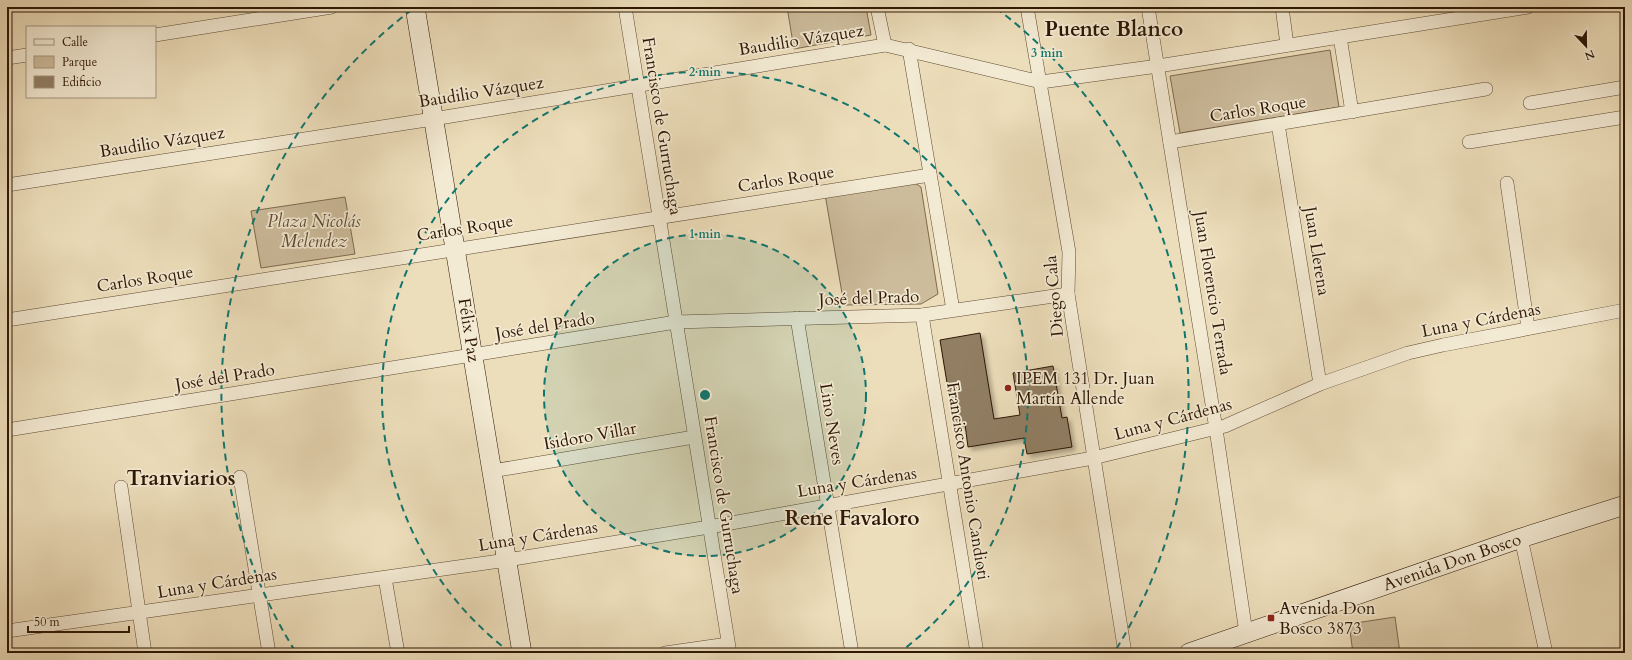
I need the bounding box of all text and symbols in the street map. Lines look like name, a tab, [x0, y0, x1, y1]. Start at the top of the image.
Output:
district label: Puente Blanco	[1045, 15, 1183, 44]
street label: Baudilio Vázquez	[737, 19, 865, 61]
legend	[26, 26, 156, 98]
north arrow	[1566, 26, 1606, 66]
text: Calle	[62, 34, 88, 50]
street label: Francisco de Gurruchaga	[637, 35, 688, 217]
text: 3 min	[1031, 45, 1063, 61]
text: N	[1582, 46, 1597, 64]
text: Parque	[62, 54, 97, 70]
text: 2 min	[689, 64, 721, 80]
street label: Baudilio Vázquez	[417, 71, 545, 113]
text: Edificio	[62, 74, 102, 90]
street label: Carlos Roque	[1208, 90, 1308, 128]
street label: Baudilio Vázquez	[98, 121, 226, 163]
street label: Carlos Roque	[736, 160, 836, 198]
street label: Juan Llerena	[1298, 202, 1335, 298]
street label: Juan Florencio Terrada	[1188, 206, 1237, 377]
street label: Carlos Roque	[415, 209, 515, 247]
park label: Plaza Nicolás Melendez	[267, 210, 361, 253]
text: 1 min	[689, 226, 721, 242]
street label: Diego Cala	[1039, 254, 1069, 338]
street label: Carlos Roque	[95, 260, 195, 298]
street label: José del Prado	[815, 285, 920, 311]
street label: Félix Paz	[453, 296, 485, 364]
street label: Luna y Cárdenas	[1420, 297, 1543, 343]
street label: José del Prado	[491, 307, 596, 346]
street label: José del Prado	[171, 358, 276, 397]
place label: IPEM 131 Dr. Juan Martín Allende	[1016, 367, 1155, 410]
street label: Francisco Antonio Candioti	[941, 380, 995, 582]
street label: Lino Neves	[814, 381, 850, 467]
marker: IPEM 131 Dr. Juan Martín Allende	[1003, 383, 1013, 393]
centre of rings	[698, 388, 712, 402]
street label: Luna y Cárdenas	[1112, 392, 1235, 446]
street label: Francisco de Gurruchaga	[699, 414, 750, 596]
street label: Isidoro Villar	[542, 416, 639, 455]
street label: Luna y Cárdenas	[796, 461, 919, 503]
district label: Tranviarios	[127, 464, 235, 493]
district label: Rene Favaloro	[784, 504, 920, 533]
street label: Luna y Cárdenas	[477, 515, 600, 557]
street label: Avenida Don Bosco	[1380, 528, 1524, 596]
street label: Luna y Cárdenas	[156, 562, 279, 604]
place label: Avenida Don Bosco 3873	[1279, 597, 1376, 640]
scale bar	[28, 608, 129, 634]
marker: Avenida Don Bosco 3873	[1266, 613, 1276, 623]
text: 50 m	[34, 614, 61, 630]

